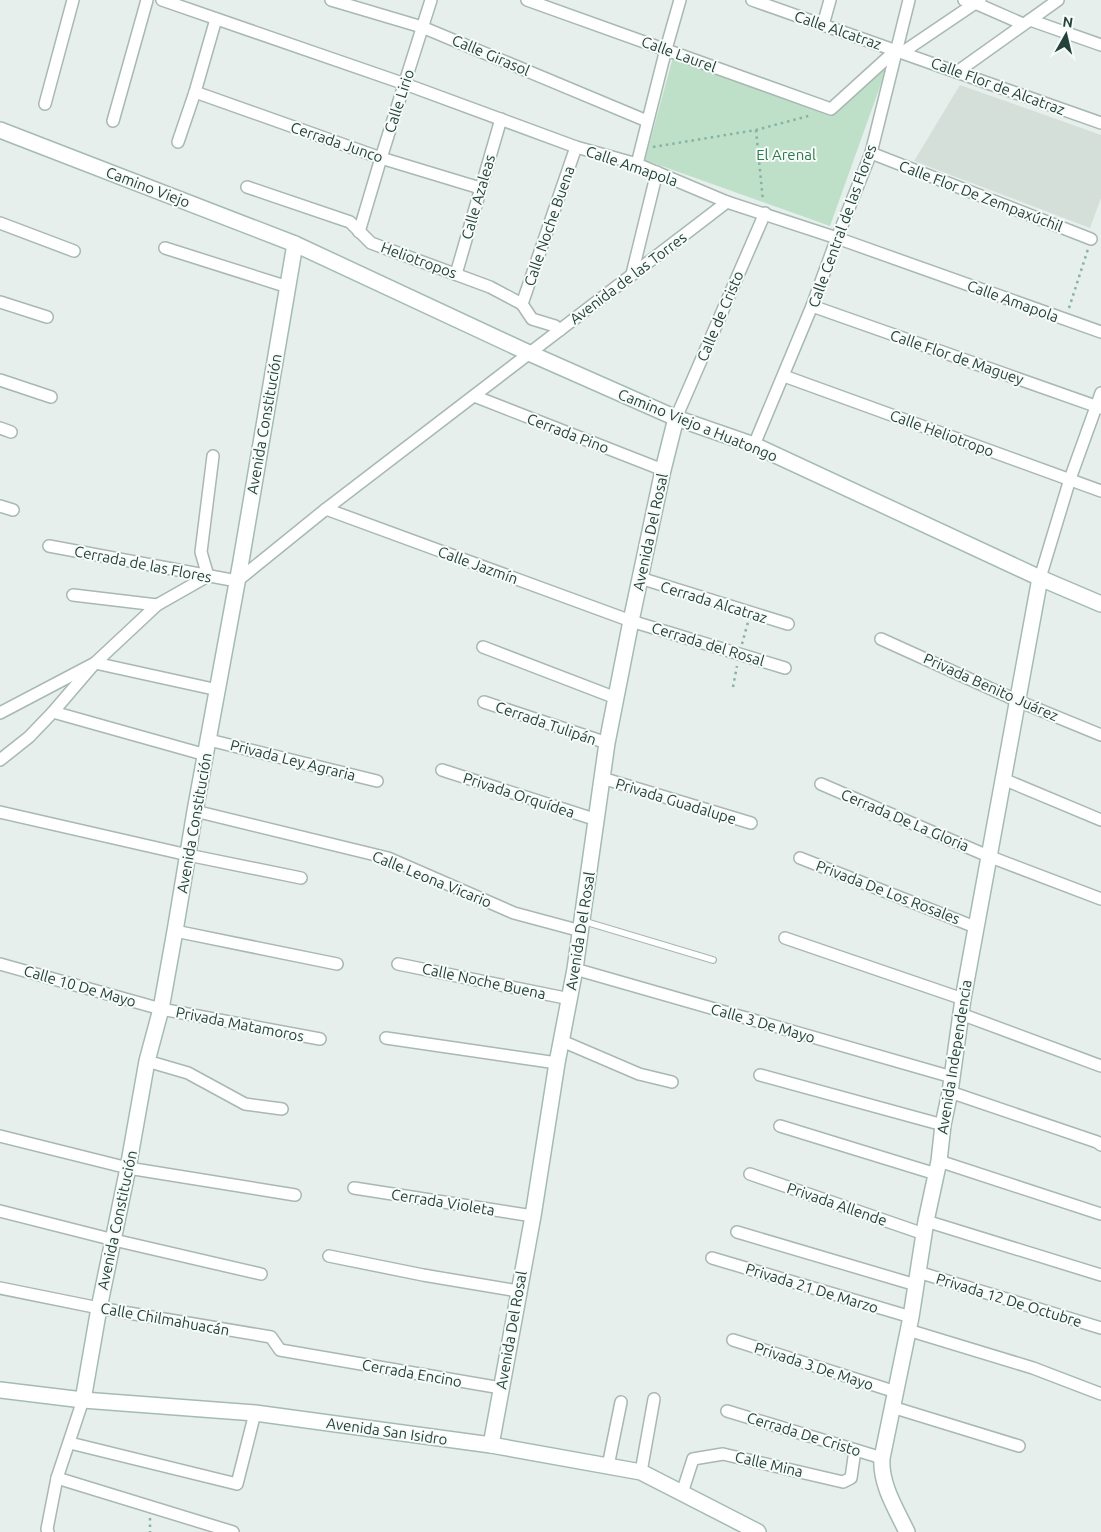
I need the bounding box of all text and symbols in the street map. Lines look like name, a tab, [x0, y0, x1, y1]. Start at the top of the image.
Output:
street label: Calle Alcatraz	[792, 7, 884, 53]
north arrow	[1041, 10, 1091, 60]
text: N	[1062, 13, 1074, 31]
street label: Calle Girasol	[450, 31, 532, 79]
street label: Calle Laurel	[639, 33, 719, 75]
street label: Calle Flor de Alcatraz	[929, 54, 1067, 118]
street label: Calle Lirio	[381, 67, 417, 135]
street label: Cerrada Junco	[289, 118, 385, 166]
street label: Calle Amapola	[584, 142, 680, 190]
street label: Calle Central de las Flores	[805, 142, 879, 310]
park label: El Arenal	[756, 146, 816, 163]
street label: Calle Azaleas	[458, 153, 498, 241]
street label: Calle Flor De Zempaxúchil	[897, 157, 1065, 235]
street label: Camino Viejo	[104, 163, 192, 211]
street label: Calle Noche Buena	[520, 164, 578, 288]
street label: Avenida de las Torres	[566, 229, 690, 327]
street label: Heliotropos	[379, 238, 459, 282]
street label: Calle de Cristo	[693, 268, 747, 364]
street label: Calle Amapola	[965, 277, 1061, 325]
street label: Calle Flor de Maguey	[888, 326, 1026, 388]
street label: Avenida Constitución	[243, 352, 285, 496]
street label: Camino Viejo a Huatongo	[616, 385, 780, 465]
street label: Calle Heliotropo	[888, 406, 996, 460]
street label: Cerrada Pino	[525, 410, 611, 456]
street label: Avenida Del Rosal	[629, 472, 671, 592]
street label: Cerrada de las Flores	[73, 542, 213, 586]
street label: Calle Jazmín	[436, 543, 520, 587]
street label: Cerrada Alcatraz	[658, 578, 770, 626]
street label: Cerrada del Rosal	[650, 619, 767, 669]
street label: Privada Benito Juárez	[921, 650, 1061, 724]
street label: Cerrada Tulipán	[493, 698, 599, 748]
street label: Privada Ley Agraria	[229, 736, 357, 784]
street label: Avenida Constitución	[173, 751, 215, 895]
street label: Privada Orquídea	[461, 769, 577, 821]
street label: Privada Guadalupe	[614, 775, 738, 827]
street label: Cerrada De La Gloria	[839, 785, 971, 855]
street label: Calle Leona Vicario	[370, 847, 494, 911]
street label: Privada De Los Rosales	[814, 857, 962, 927]
street label: Avenida Del Rosal	[562, 870, 598, 991]
street label: Calle Noche Buena	[421, 960, 547, 1002]
street label: Calle 10 De Mayo	[22, 962, 138, 1010]
street label: Avenida Independencia	[933, 978, 975, 1136]
street label: Calle 3 De Mayo	[709, 1000, 817, 1046]
street label: Privada Matamoros	[174, 1003, 306, 1045]
street label: Avenida Constitución	[94, 1149, 140, 1291]
street label: Privada Allende	[785, 1179, 889, 1229]
street label: Cerrada Violeta	[390, 1185, 496, 1219]
street label: Privada 21 De Marzo	[744, 1260, 880, 1316]
street label: Avenida Del Rosal	[492, 1270, 530, 1390]
street label: Privada 12 De Octubre	[934, 1270, 1084, 1330]
street label: Calle Chilmahuacán	[99, 1299, 231, 1339]
street label: Privada 3 De Mayo	[752, 1339, 876, 1393]
street label: Cerrada Encino	[361, 1356, 463, 1390]
street label: Cerrada De Cristo	[745, 1409, 863, 1459]
street label: Avenida San Isidro	[325, 1414, 449, 1448]
street label: Calle Mina	[733, 1448, 805, 1480]

